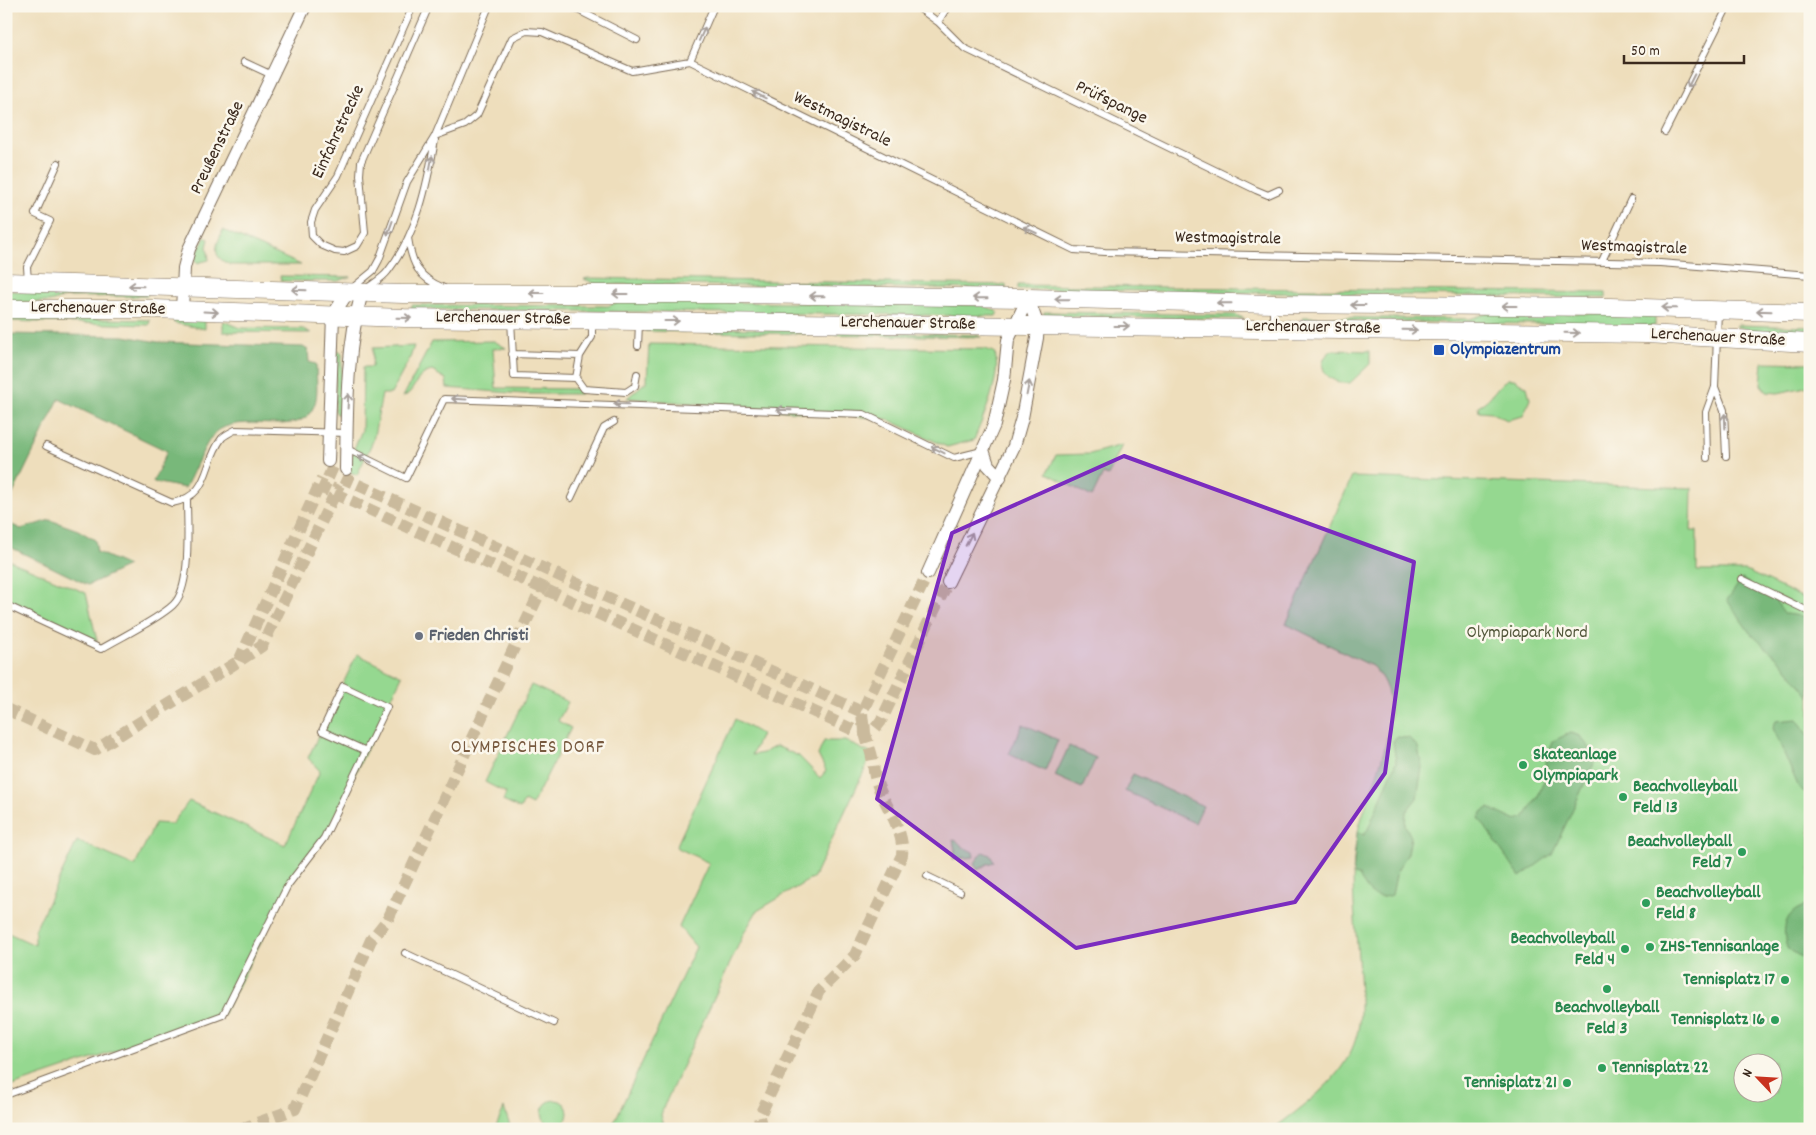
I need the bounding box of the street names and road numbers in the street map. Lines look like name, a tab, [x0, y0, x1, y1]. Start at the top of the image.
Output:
street label: Prüfspange	[1071, 75, 1151, 131]
street label: Einfahrstrecke	[306, 81, 372, 183]
street label: Westmagistrale	[789, 86, 895, 155]
street label: Preußenstraße	[185, 97, 251, 199]
street label: Westmagistrale	[1175, 226, 1281, 252]
street label: Westmagistrale	[1581, 234, 1687, 262]
street label: Lerchenauer Straße	[30, 295, 166, 323]
street label: Lerchenauer Straße	[435, 305, 571, 333]
street label: Lerchenauer Straße	[840, 310, 976, 338]
street label: Lerchenauer Straße	[1245, 314, 1381, 342]
street label: Lerchenauer Straße	[1650, 322, 1786, 354]

